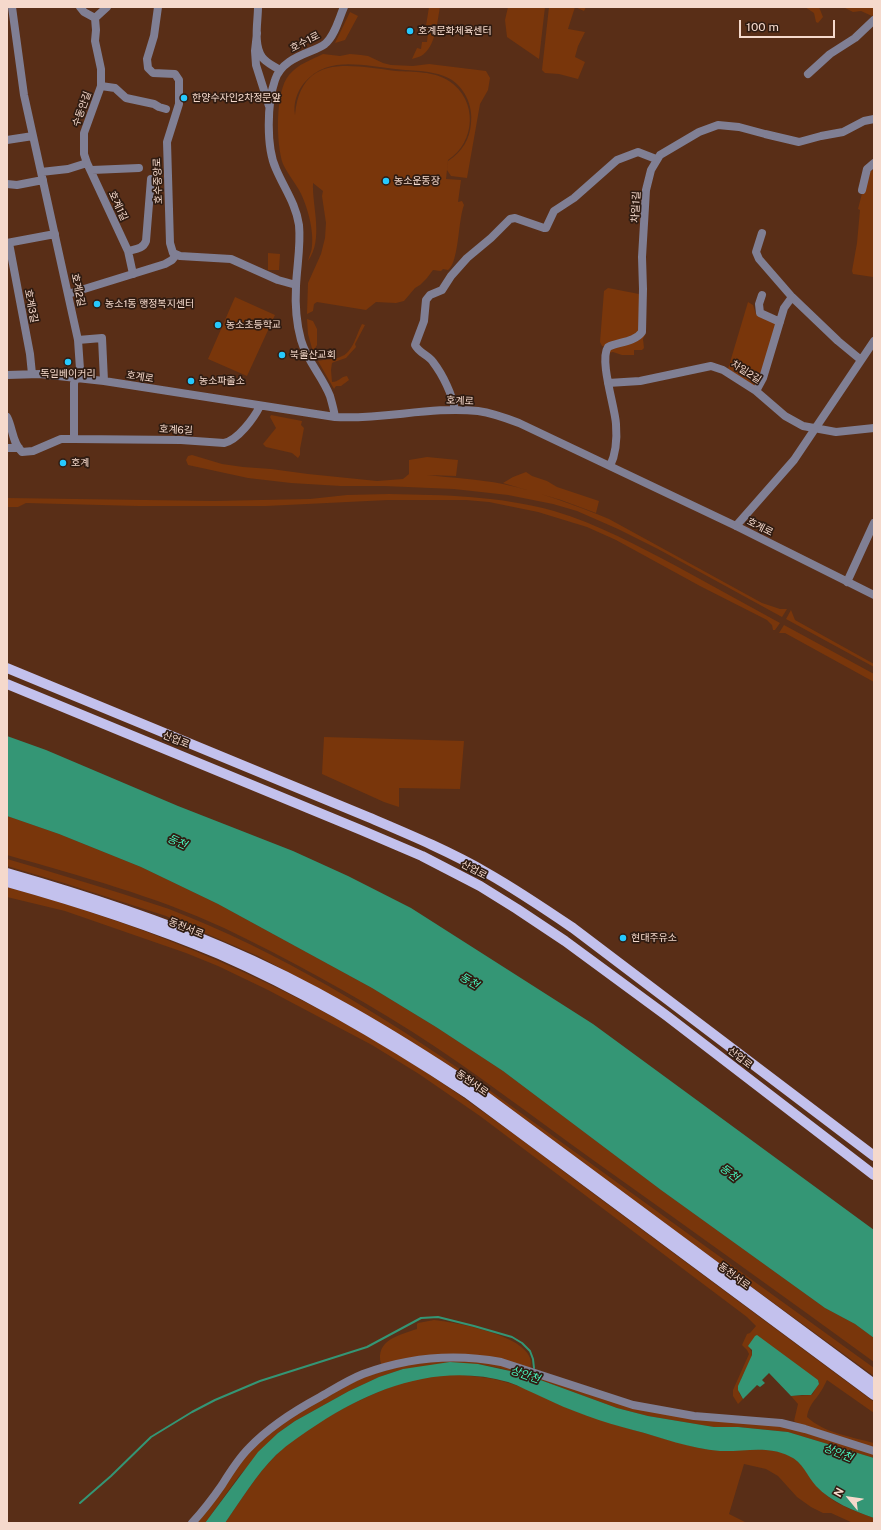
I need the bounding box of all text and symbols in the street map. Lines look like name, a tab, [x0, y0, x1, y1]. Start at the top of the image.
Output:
scale bar	[741, 12, 837, 38]
text: 100 m	[746, 20, 779, 34]
place label: 호계문화체육센터	[418, 25, 492, 37]
marker: 호계문화체육센터	[405, 26, 415, 36]
street label: 호수1로	[288, 29, 322, 55]
street label: 수동안길	[70, 90, 94, 128]
place label: 한양수자인2차정문앞	[192, 92, 281, 104]
marker: 한양수자인2차정문앞	[179, 93, 189, 103]
street label: 호수중앙로	[151, 158, 165, 204]
place label: 농소운동장	[394, 175, 440, 187]
marker: 농소운동장	[381, 176, 391, 186]
street label: 호계1길	[106, 189, 130, 223]
street label: 차일1길	[629, 191, 643, 223]
street label: 호계2길	[69, 272, 87, 308]
street label: 호계3길	[22, 288, 40, 324]
place label: 농소1동 행정복지센터	[105, 298, 194, 310]
marker: 농소1동 행정복지센터	[92, 299, 102, 309]
place label: 농소초등학교	[226, 319, 281, 331]
marker: 농소초등학교	[213, 320, 223, 330]
place label: 북울산교회	[290, 349, 336, 361]
marker: 북울산교회	[277, 350, 287, 360]
marker: 독일베이커리	[63, 357, 73, 367]
street label: 차일2길	[729, 358, 763, 386]
place label: 독일베이커리	[40, 368, 96, 380]
street label: 호계로	[125, 369, 155, 385]
place label: 농소파출소	[199, 375, 245, 387]
marker: 농소파출소	[186, 376, 196, 386]
street label: 호계로	[446, 395, 474, 407]
street label: 호계6길	[159, 423, 193, 437]
place label: 호계	[71, 457, 89, 469]
marker: 호계	[58, 458, 68, 468]
street label: 호계로	[745, 515, 775, 539]
street label: 산업로	[161, 729, 191, 751]
water label: 동천	[165, 832, 189, 852]
street label: 산업로	[459, 858, 489, 882]
street label: 동천서로	[167, 916, 205, 940]
place label: 현대주유소	[631, 932, 677, 944]
marker: 현대주유소	[618, 933, 628, 943]
water label: 동천	[457, 970, 481, 992]
street label: 산업로	[725, 1045, 755, 1071]
street label: 동천서로	[453, 1068, 491, 1098]
water label: 동천	[717, 1162, 741, 1184]
street label: 동천서로	[716, 1260, 752, 1292]
water label: 상안천	[508, 1364, 542, 1386]
water label: 상안천	[821, 1441, 855, 1465]
north arrow	[829, 1478, 869, 1518]
text: N	[831, 1486, 846, 1499]

